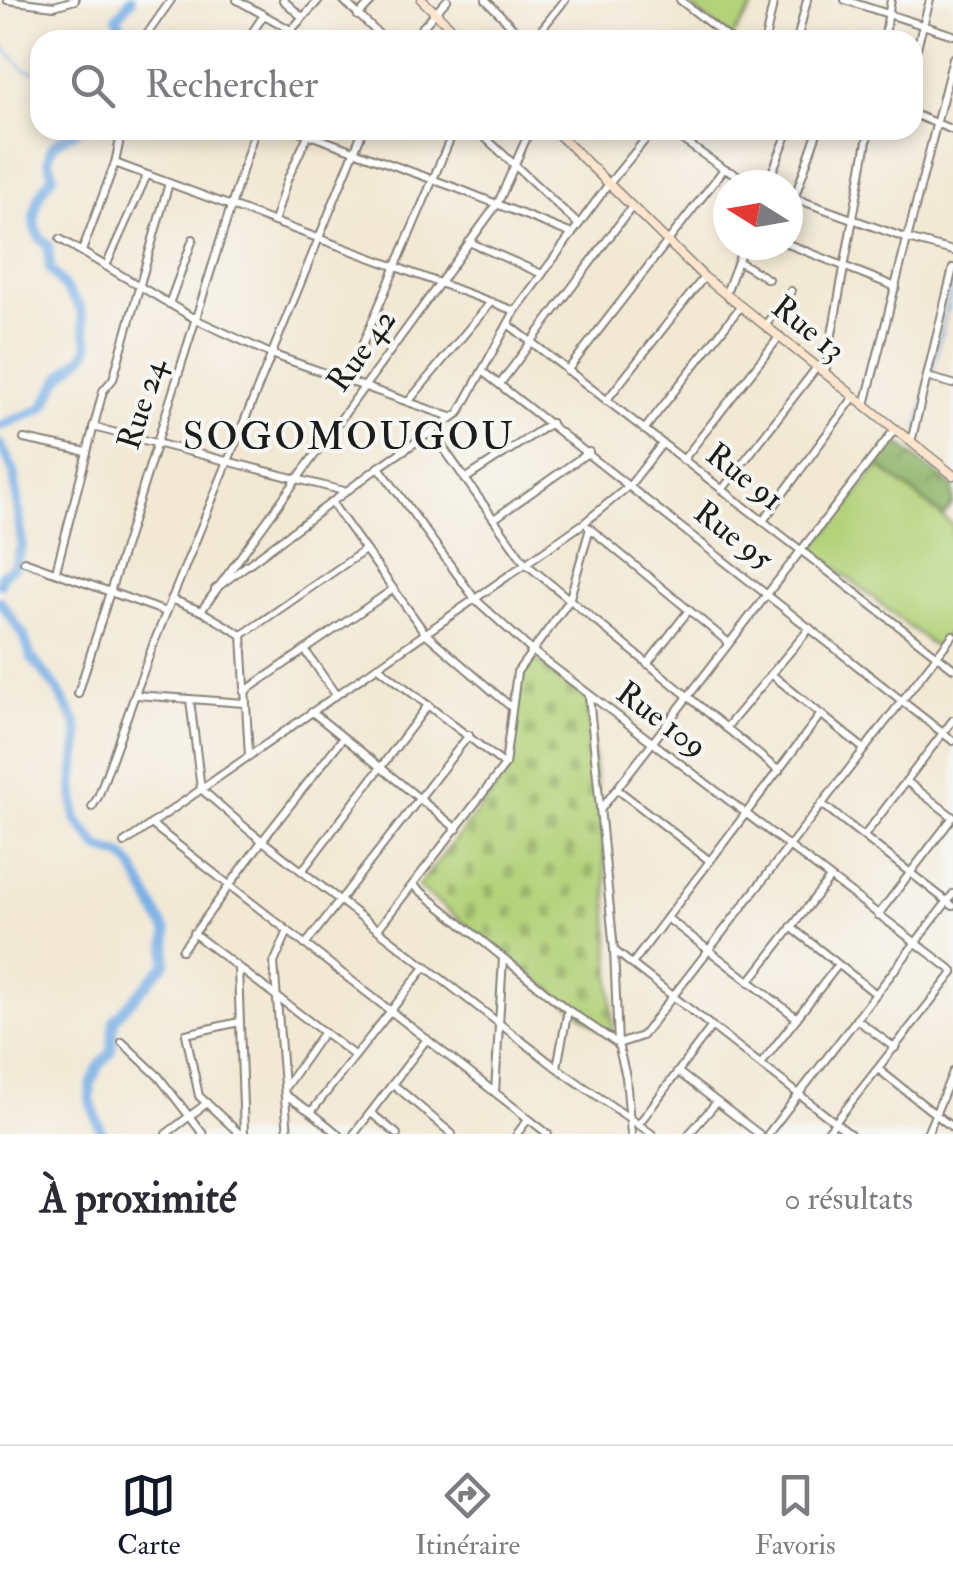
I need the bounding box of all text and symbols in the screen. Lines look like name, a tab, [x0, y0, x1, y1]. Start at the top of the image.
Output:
search box	[30, 30, 923, 140]
icon: search	[65, 58, 120, 113]
text: Rechercher	[145, 61, 318, 109]
north arrow	[713, 170, 803, 260]
street label: Rue 13	[764, 287, 853, 370]
street label: Rue 42	[318, 301, 405, 400]
street label: Rue 24	[109, 352, 176, 455]
district label: SOGOMOUGOU	[183, 413, 515, 461]
street label: Rue 91	[698, 434, 791, 519]
street label: Rue 95	[686, 492, 781, 579]
street label: Rue 109	[608, 673, 715, 767]
text: À proximité	[40, 1173, 236, 1225]
text: 0 résultats	[784, 1179, 913, 1219]
tab: Carte	[117, 1468, 180, 1563]
tab: Itinéraire	[415, 1468, 520, 1563]
tab: Favoris	[755, 1468, 836, 1563]

